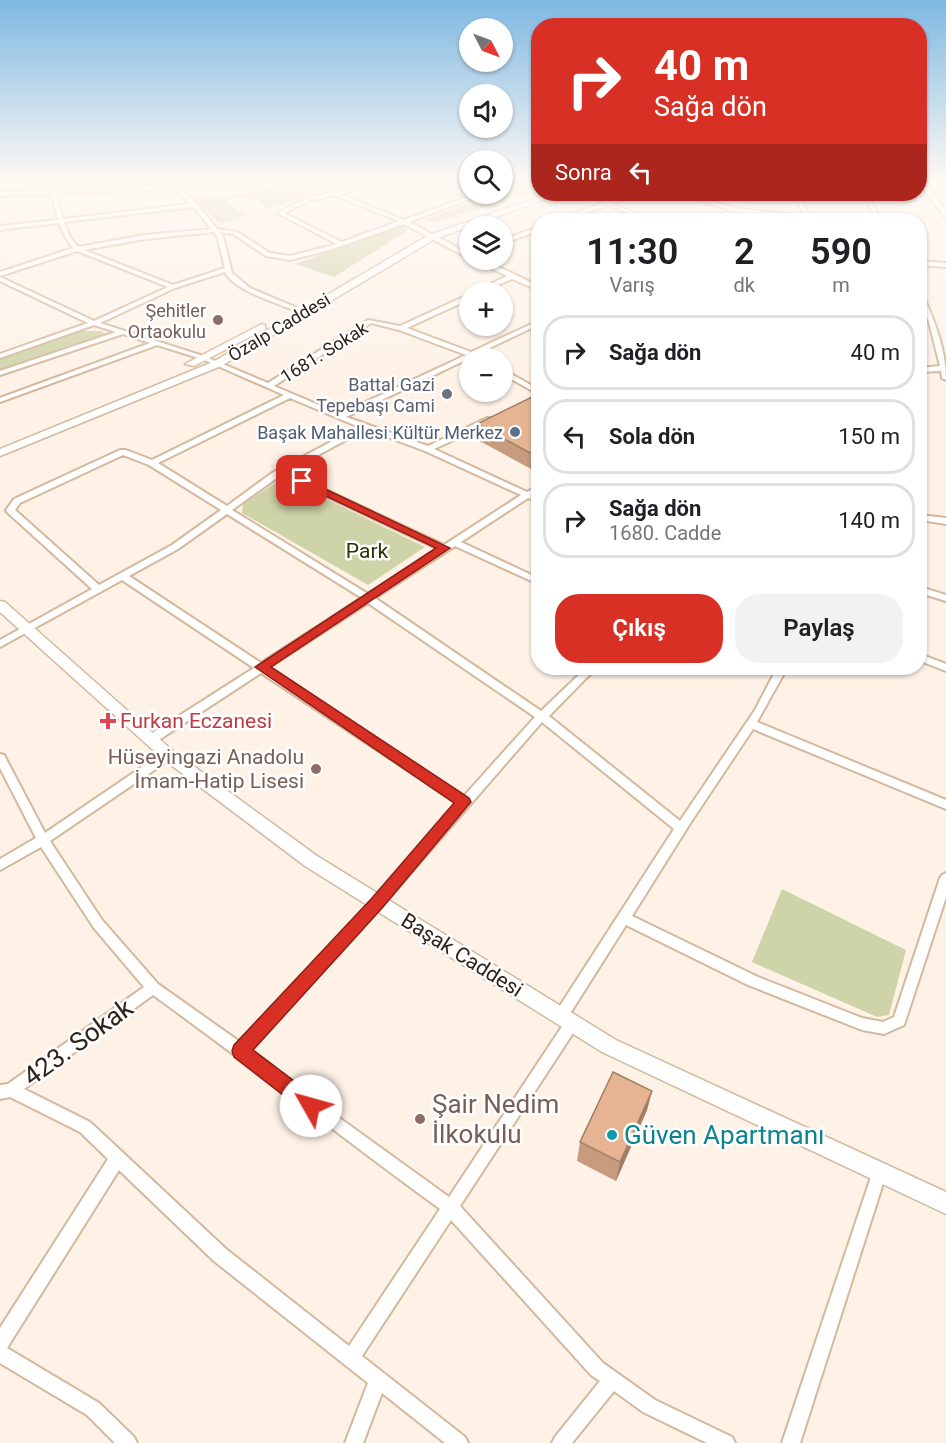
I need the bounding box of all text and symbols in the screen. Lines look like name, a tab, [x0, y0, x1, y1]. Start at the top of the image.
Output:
north arrow	[459, 18, 513, 72]
map controls	[459, 18, 513, 402]
text: 40 m	[654, 41, 749, 90]
icon: right	[555, 42, 633, 120]
button: sound	[459, 84, 513, 138]
text: Sağa dön	[654, 91, 767, 123]
button: search	[459, 150, 513, 204]
icon: left	[624, 156, 657, 189]
text: Sonra	[555, 160, 612, 185]
button: layers	[459, 216, 513, 270]
text: 11:30	[586, 231, 678, 273]
text: 2	[734, 231, 754, 273]
text: 590	[810, 231, 872, 273]
text: Varış	[610, 273, 655, 297]
text: dk	[733, 273, 755, 297]
text: m	[832, 273, 850, 297]
button: +	[459, 282, 513, 336]
street label: Özalp Caddesi	[224, 288, 334, 366]
place label: Şehitler Ortaokulu	[128, 300, 206, 342]
marker: Şehitler Ortaokulu	[211, 313, 225, 327]
street label: 1681. Sokak	[277, 316, 372, 387]
icon: right	[558, 336, 591, 369]
text: Sağa dön	[609, 340, 701, 365]
text: 40 m	[851, 340, 900, 365]
button: −	[459, 348, 513, 402]
place label: Battal Gazi Tepebaşı Cami	[316, 374, 435, 416]
marker: Battal Gazi Tepebaşı Cami	[440, 387, 454, 401]
icon: left	[558, 420, 591, 453]
place label: Başak Mahallesi Kültür Merkez	[257, 422, 503, 443]
text: Sola dön	[609, 424, 695, 449]
text: 150 m	[838, 424, 900, 449]
marker: Başak Mahallesi Kültür Merkez	[508, 425, 522, 439]
pin	[276, 455, 327, 506]
icon: arrive	[285, 464, 318, 497]
text: Sağa dön	[609, 496, 701, 521]
icon: right	[558, 504, 591, 537]
text: 140 m	[838, 508, 900, 533]
text: 1680. Cadde	[609, 521, 721, 545]
park label: Park	[346, 539, 389, 563]
button: Çıkış	[555, 594, 723, 663]
button: Paylaş	[735, 594, 903, 663]
place label: Furkan Eczanesi	[120, 709, 272, 733]
marker: Furkan Eczanesi	[101, 714, 115, 728]
place label: Hüseyingazi Anadolu İmam-Hatip Lisesi	[108, 745, 304, 793]
marker: Hüseyingazi Anadolu İmam-Hatip Lisesi	[309, 762, 323, 776]
street label: Başak Caddesi	[397, 908, 527, 1002]
street label: 423. Sokak	[17, 992, 139, 1092]
position arrow	[279, 1074, 343, 1138]
place label: Şair Nedim İlkokulu	[432, 1089, 559, 1149]
marker: Şair Nedim İlkokulu	[413, 1112, 427, 1126]
place label: Güven Apartmanı	[624, 1120, 824, 1150]
marker: Güven Apartmanı	[605, 1128, 619, 1142]

